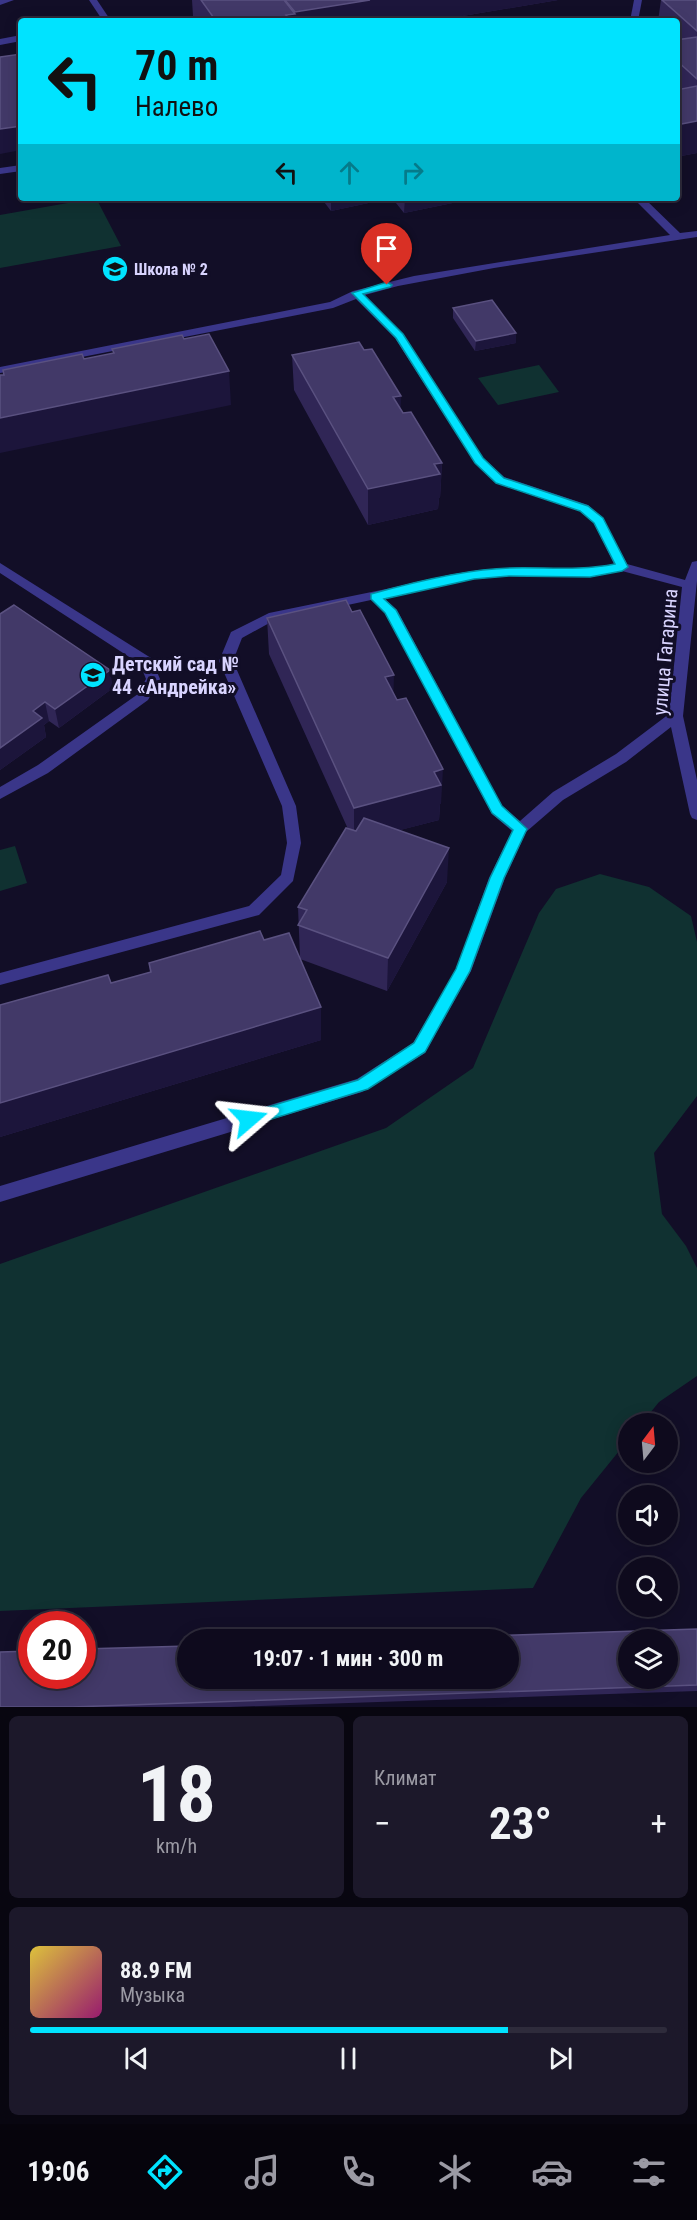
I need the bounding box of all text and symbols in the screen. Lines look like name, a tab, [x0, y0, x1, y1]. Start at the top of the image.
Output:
text: 70 m	[135, 41, 218, 90]
icon: left	[36, 42, 114, 120]
text: Налево	[135, 91, 218, 123]
icon: left	[270, 156, 303, 189]
icon: ahead	[333, 156, 366, 189]
icon: right	[396, 156, 429, 189]
pin	[361, 223, 412, 285]
icon: arrive	[370, 232, 403, 265]
school or university icon: Школа № 2	[100, 254, 130, 284]
place label: Школа № 2	[134, 260, 208, 279]
street label: улица Гагарина	[648, 588, 682, 716]
place label: Детский сад № 44 «Андрейка»	[112, 652, 239, 699]
school or university icon: Детский сад № 44 «Андрейка»	[78, 660, 108, 690]
position arrow	[217, 1087, 281, 1151]
north arrow	[618, 1413, 678, 1473]
map controls	[618, 1413, 678, 1689]
button: sound	[618, 1485, 678, 1545]
button: search	[618, 1557, 678, 1617]
speed limit sign: 20	[18, 1611, 96, 1689]
button: layers	[618, 1629, 678, 1689]
text: 19:07 · 1 мин · 300 m	[253, 1646, 443, 1671]
text: 18	[137, 1749, 216, 1840]
text: Климат	[374, 1766, 436, 1790]
text: 23°	[489, 1797, 552, 1850]
text: −	[374, 1804, 391, 1843]
text: +	[651, 1804, 667, 1843]
text: km/h	[156, 1834, 197, 1858]
text: 88.9 FM	[120, 1958, 192, 1983]
text: Музыка	[120, 1983, 185, 2007]
icon: previous	[120, 2042, 153, 2075]
icon: pause	[332, 2042, 365, 2075]
icon: next	[544, 2042, 577, 2075]
icon: directions	[144, 2151, 186, 2193]
icon: music	[241, 2151, 283, 2193]
icon: phone	[337, 2151, 379, 2193]
icon: climate	[434, 2151, 476, 2193]
icon: car	[531, 2151, 573, 2193]
icon: filters	[628, 2151, 670, 2193]
text: 19:06	[27, 2156, 89, 2188]

